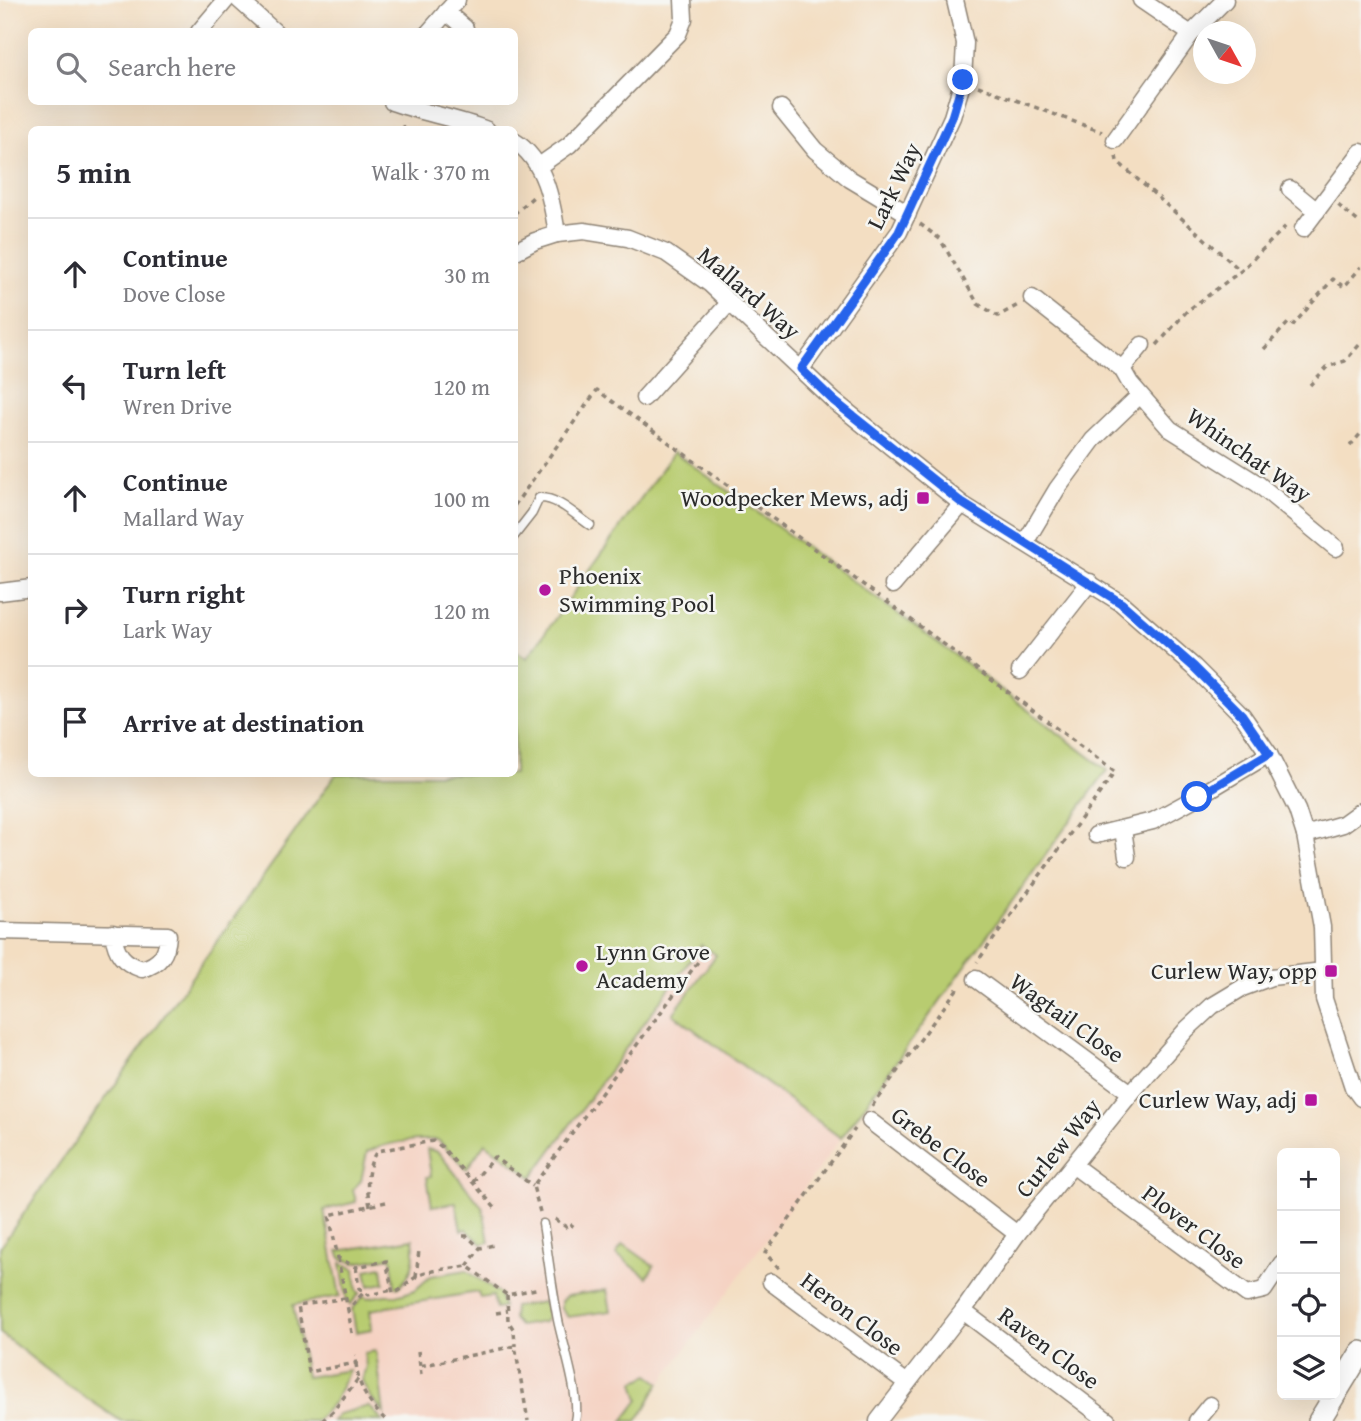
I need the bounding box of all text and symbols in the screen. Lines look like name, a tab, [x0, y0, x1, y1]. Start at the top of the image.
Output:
north arrow	[1193, 21, 1256, 84]
search box	[28, 28, 518, 105]
text: Search here	[108, 47, 236, 86]
icon: search	[52, 48, 90, 86]
route end	[947, 64, 978, 95]
street label: Lark Way	[857, 136, 930, 235]
text: 5 min	[56, 150, 131, 194]
text: Walk · 370 m	[371, 155, 490, 188]
text: Continue	[123, 238, 228, 277]
street label: Mallard Way	[690, 238, 809, 347]
icon: ahead	[56, 255, 94, 293]
text: 30 m	[444, 258, 490, 291]
text: Dove Close	[123, 277, 226, 310]
text: Turn left	[123, 350, 226, 389]
icon: left	[56, 367, 94, 405]
text: 120 m	[433, 370, 490, 403]
text: Wren Drive	[123, 389, 232, 422]
street label: Whinchat Way	[1180, 398, 1319, 511]
text: Continue	[123, 462, 228, 501]
icon: ahead	[56, 479, 94, 517]
place label: Woodpecker Mews, adj	[680, 480, 909, 515]
text: 100 m	[433, 482, 490, 515]
marker: Woodpecker Mews, adj	[915, 490, 931, 506]
text: Mallard Way	[123, 501, 244, 534]
place label: Phoenix Swimming Pool	[559, 558, 716, 621]
text: Turn right	[123, 574, 245, 613]
marker: Phoenix Swimming Pool	[537, 582, 553, 598]
icon: right	[56, 591, 94, 629]
text: 120 m	[433, 594, 490, 627]
text: Lark Way	[123, 613, 212, 646]
icon: arrive	[56, 703, 94, 741]
text: Arrive at destination	[123, 703, 364, 742]
route start	[1181, 781, 1212, 812]
place label: Lynn Grove Academy	[596, 934, 710, 997]
place label: Curlew Way, opp	[1151, 953, 1317, 988]
marker: Lynn Grove Academy	[574, 958, 590, 974]
marker: Curlew Way, opp	[1323, 963, 1339, 979]
street label: Wagtail Close	[1003, 964, 1132, 1071]
place label: Curlew Way, adj	[1139, 1082, 1297, 1117]
street label: Curlew Way	[1007, 1090, 1109, 1205]
marker: Curlew Way, adj	[1303, 1092, 1319, 1108]
street label: Grebe Close	[884, 1098, 998, 1196]
map controls	[1277, 1148, 1340, 1400]
button: +	[1277, 1148, 1340, 1211]
street label: Plover Close	[1135, 1176, 1254, 1277]
button: −	[1277, 1211, 1340, 1274]
street label: Heron Close	[794, 1263, 911, 1364]
button: locate	[1277, 1274, 1340, 1337]
street label: Raven Close	[991, 1298, 1107, 1397]
button: layers	[1277, 1337, 1340, 1400]

